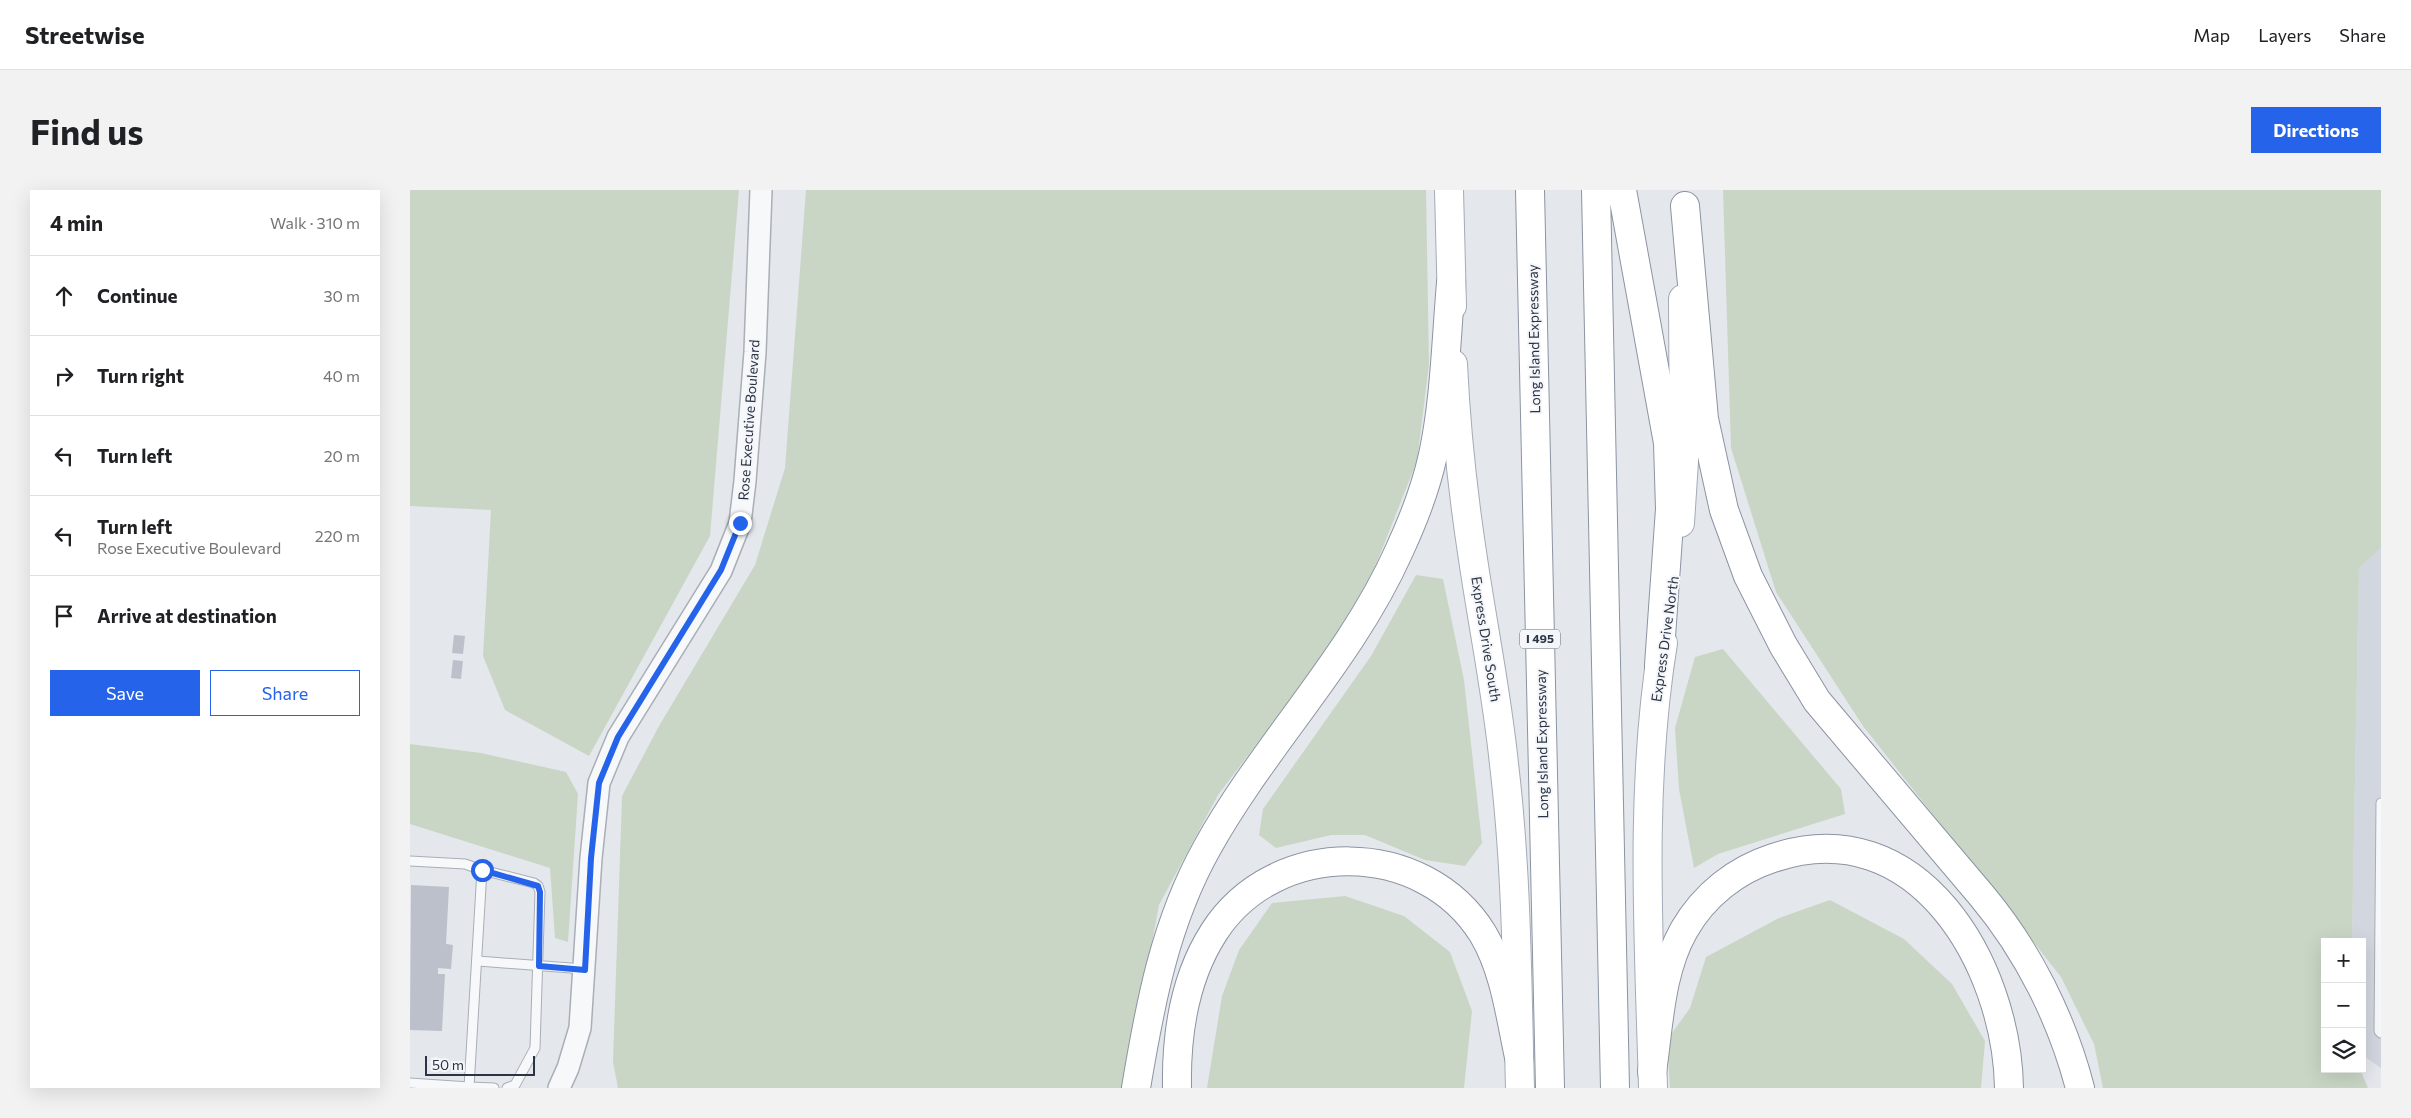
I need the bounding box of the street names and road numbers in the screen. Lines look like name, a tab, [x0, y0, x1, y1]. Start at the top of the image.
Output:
street label: Long Island Expressway	[1524, 264, 1543, 414]
street label: Rose Executive Boulevard	[734, 339, 763, 501]
street label: Express Drive South	[1468, 575, 1505, 703]
street label: Express Drive North	[1647, 575, 1682, 703]
road number: I 495	[1520, 629, 1560, 648]
street label: Long Island Expressway	[1532, 669, 1551, 819]

